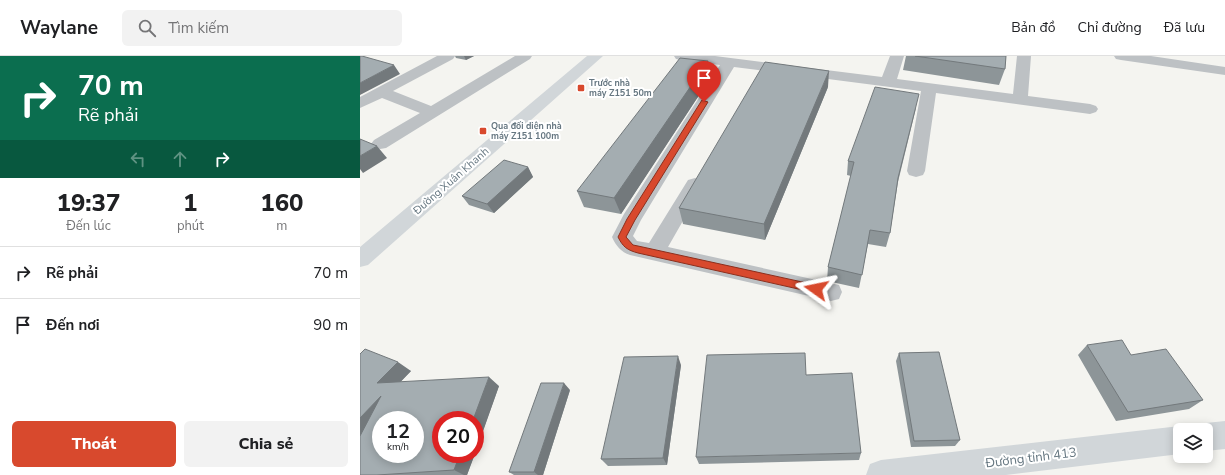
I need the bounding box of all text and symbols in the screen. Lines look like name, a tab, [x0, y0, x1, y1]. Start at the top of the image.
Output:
search box	[122, 10, 402, 46]
text: Waylane	[20, 15, 98, 41]
icon: search	[136, 17, 158, 39]
text: Tìm kiếm	[168, 18, 229, 38]
text: Bản đồ	[1011, 18, 1056, 37]
text: Chỉ đường	[1078, 18, 1142, 37]
text: Đã lưu	[1164, 18, 1205, 37]
pin	[687, 61, 721, 102]
text: 70 m	[78, 67, 144, 105]
icon: arrive	[693, 67, 715, 89]
icon: right	[12, 72, 64, 124]
place label: Trước nhà máy Z151 50m	[589, 77, 652, 99]
marker: Trước nhà máy Z151 50m	[576, 83, 586, 93]
text: Rẽ phải	[78, 103, 138, 127]
place label: Qua đối diện nhà máy Z151 100m	[491, 120, 562, 142]
marker: Qua đối diện nhà máy Z151 100m	[478, 126, 488, 136]
street label: Đường Xuân Khanh	[409, 144, 492, 219]
icon: left	[127, 148, 149, 170]
icon: ahead	[169, 148, 191, 170]
icon: right	[211, 148, 233, 170]
text: 19:37	[57, 187, 120, 219]
text: 1	[183, 187, 198, 219]
text: 160	[260, 187, 303, 219]
text: Đến lúc	[66, 217, 111, 235]
text: phút	[177, 217, 204, 235]
text: m	[276, 217, 287, 235]
icon: right	[12, 262, 34, 284]
text: Rẽ phải	[46, 263, 98, 283]
text: 70 m	[313, 263, 348, 283]
position arrow	[795, 268, 837, 310]
icon: arrive	[12, 314, 34, 336]
text: Đến nơi	[46, 315, 100, 335]
text: 90 m	[313, 315, 348, 335]
speed limit sign: 20	[432, 411, 484, 463]
text: 12	[386, 418, 410, 445]
button: Thoát	[12, 421, 176, 467]
button: Chia sẻ	[184, 421, 348, 467]
map controls	[1173, 423, 1213, 463]
button: layers	[1173, 423, 1213, 463]
text: km/h	[387, 440, 409, 454]
street label: Đường tỉnh 413	[983, 443, 1078, 473]

